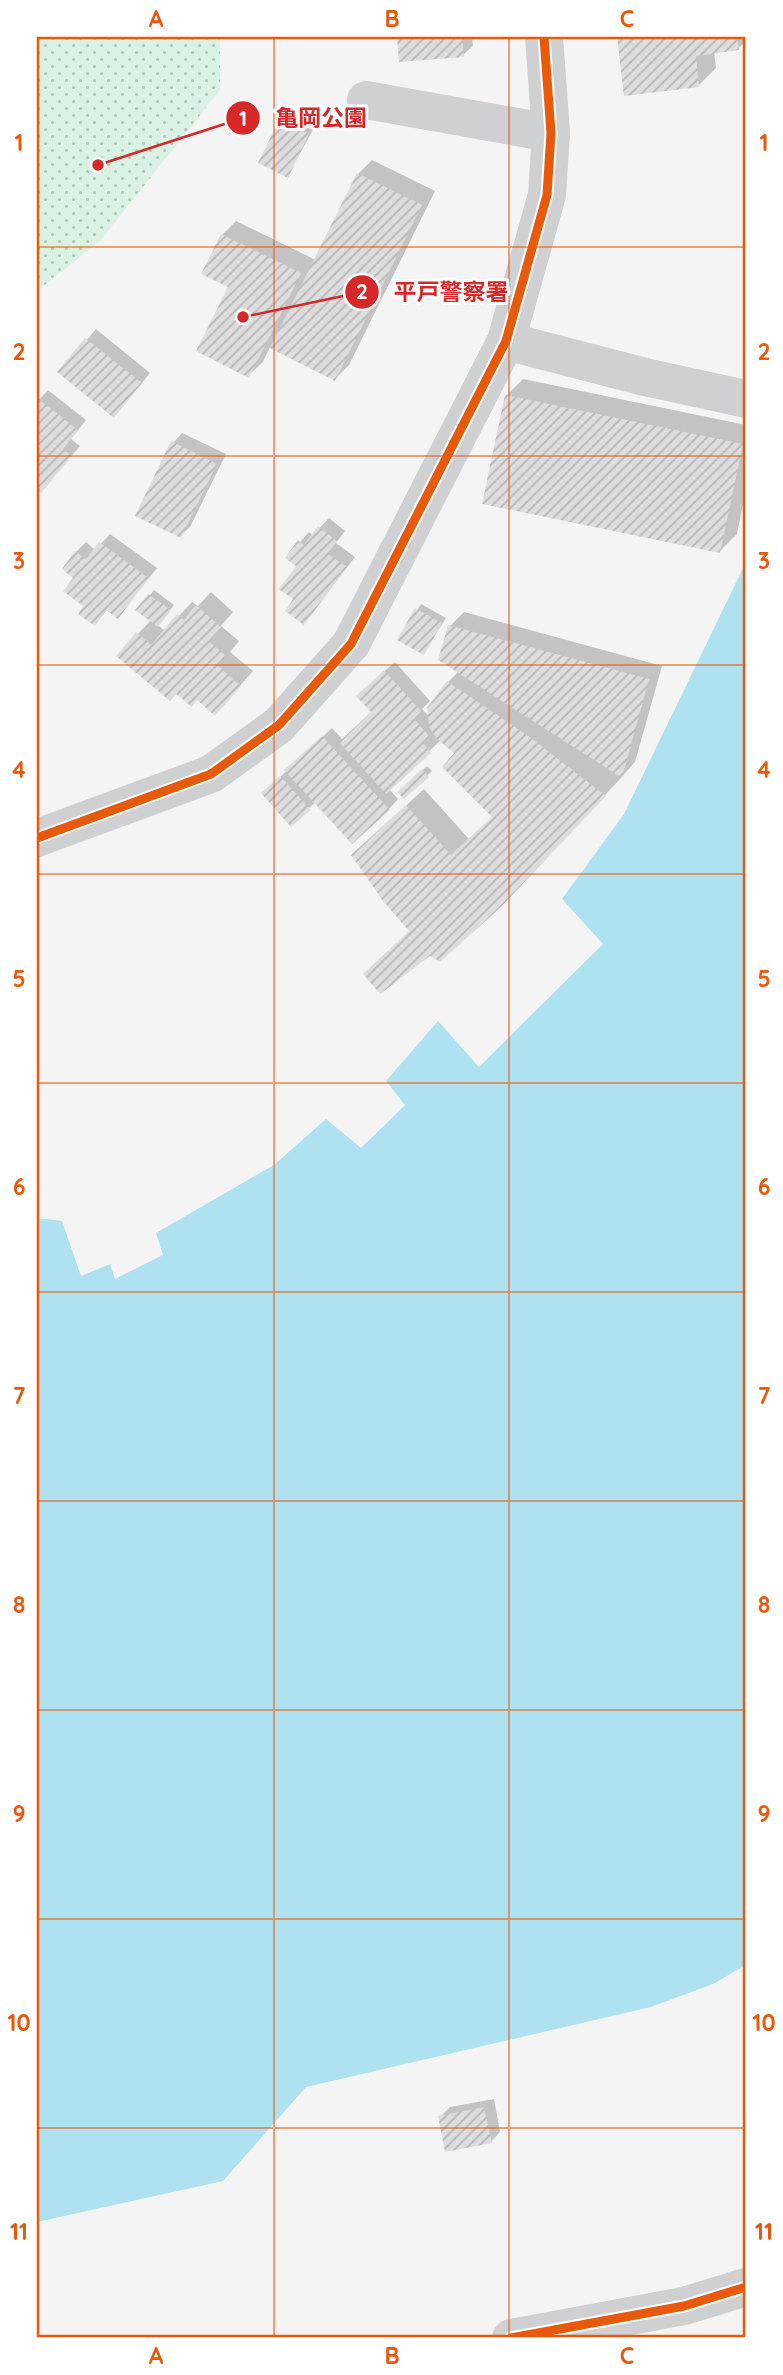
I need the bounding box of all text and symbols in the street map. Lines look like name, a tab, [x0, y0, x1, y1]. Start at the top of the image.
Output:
text: A	[149, 4, 164, 33]
text: B	[384, 4, 400, 33]
text: C	[620, 4, 634, 33]
callout: 亀岡公園	[226, 96, 381, 140]
text: 亀岡公園	[275, 103, 367, 132]
text: 1	[239, 105, 247, 131]
text: 1	[15, 128, 23, 157]
text: 1	[760, 128, 768, 157]
callout: 平戸警察署	[345, 270, 523, 314]
text: 平戸警察署	[394, 277, 509, 306]
text: 2	[356, 278, 368, 304]
text: 2	[12, 337, 26, 366]
text: 2	[757, 337, 771, 366]
text: 3	[13, 546, 25, 575]
text: 3	[758, 546, 770, 575]
text: 4	[12, 755, 26, 784]
text: 4	[757, 755, 771, 784]
text: 5	[12, 964, 26, 993]
text: 5	[757, 964, 771, 993]
text: 6	[13, 1172, 25, 1201]
text: 6	[758, 1172, 770, 1201]
text: 7	[13, 1381, 26, 1410]
text: 7	[758, 1381, 771, 1410]
text: 8	[13, 1590, 25, 1619]
text: 8	[758, 1590, 770, 1619]
text: 9	[12, 1799, 26, 1828]
text: 9	[757, 1799, 771, 1828]
text: 10	[7, 2008, 31, 2037]
text: 10	[752, 2008, 776, 2037]
text: 11	[10, 2217, 28, 2246]
text: 11	[755, 2217, 773, 2246]
text: A	[149, 2341, 164, 2370]
text: B	[384, 2341, 400, 2370]
text: C	[620, 2341, 634, 2370]

